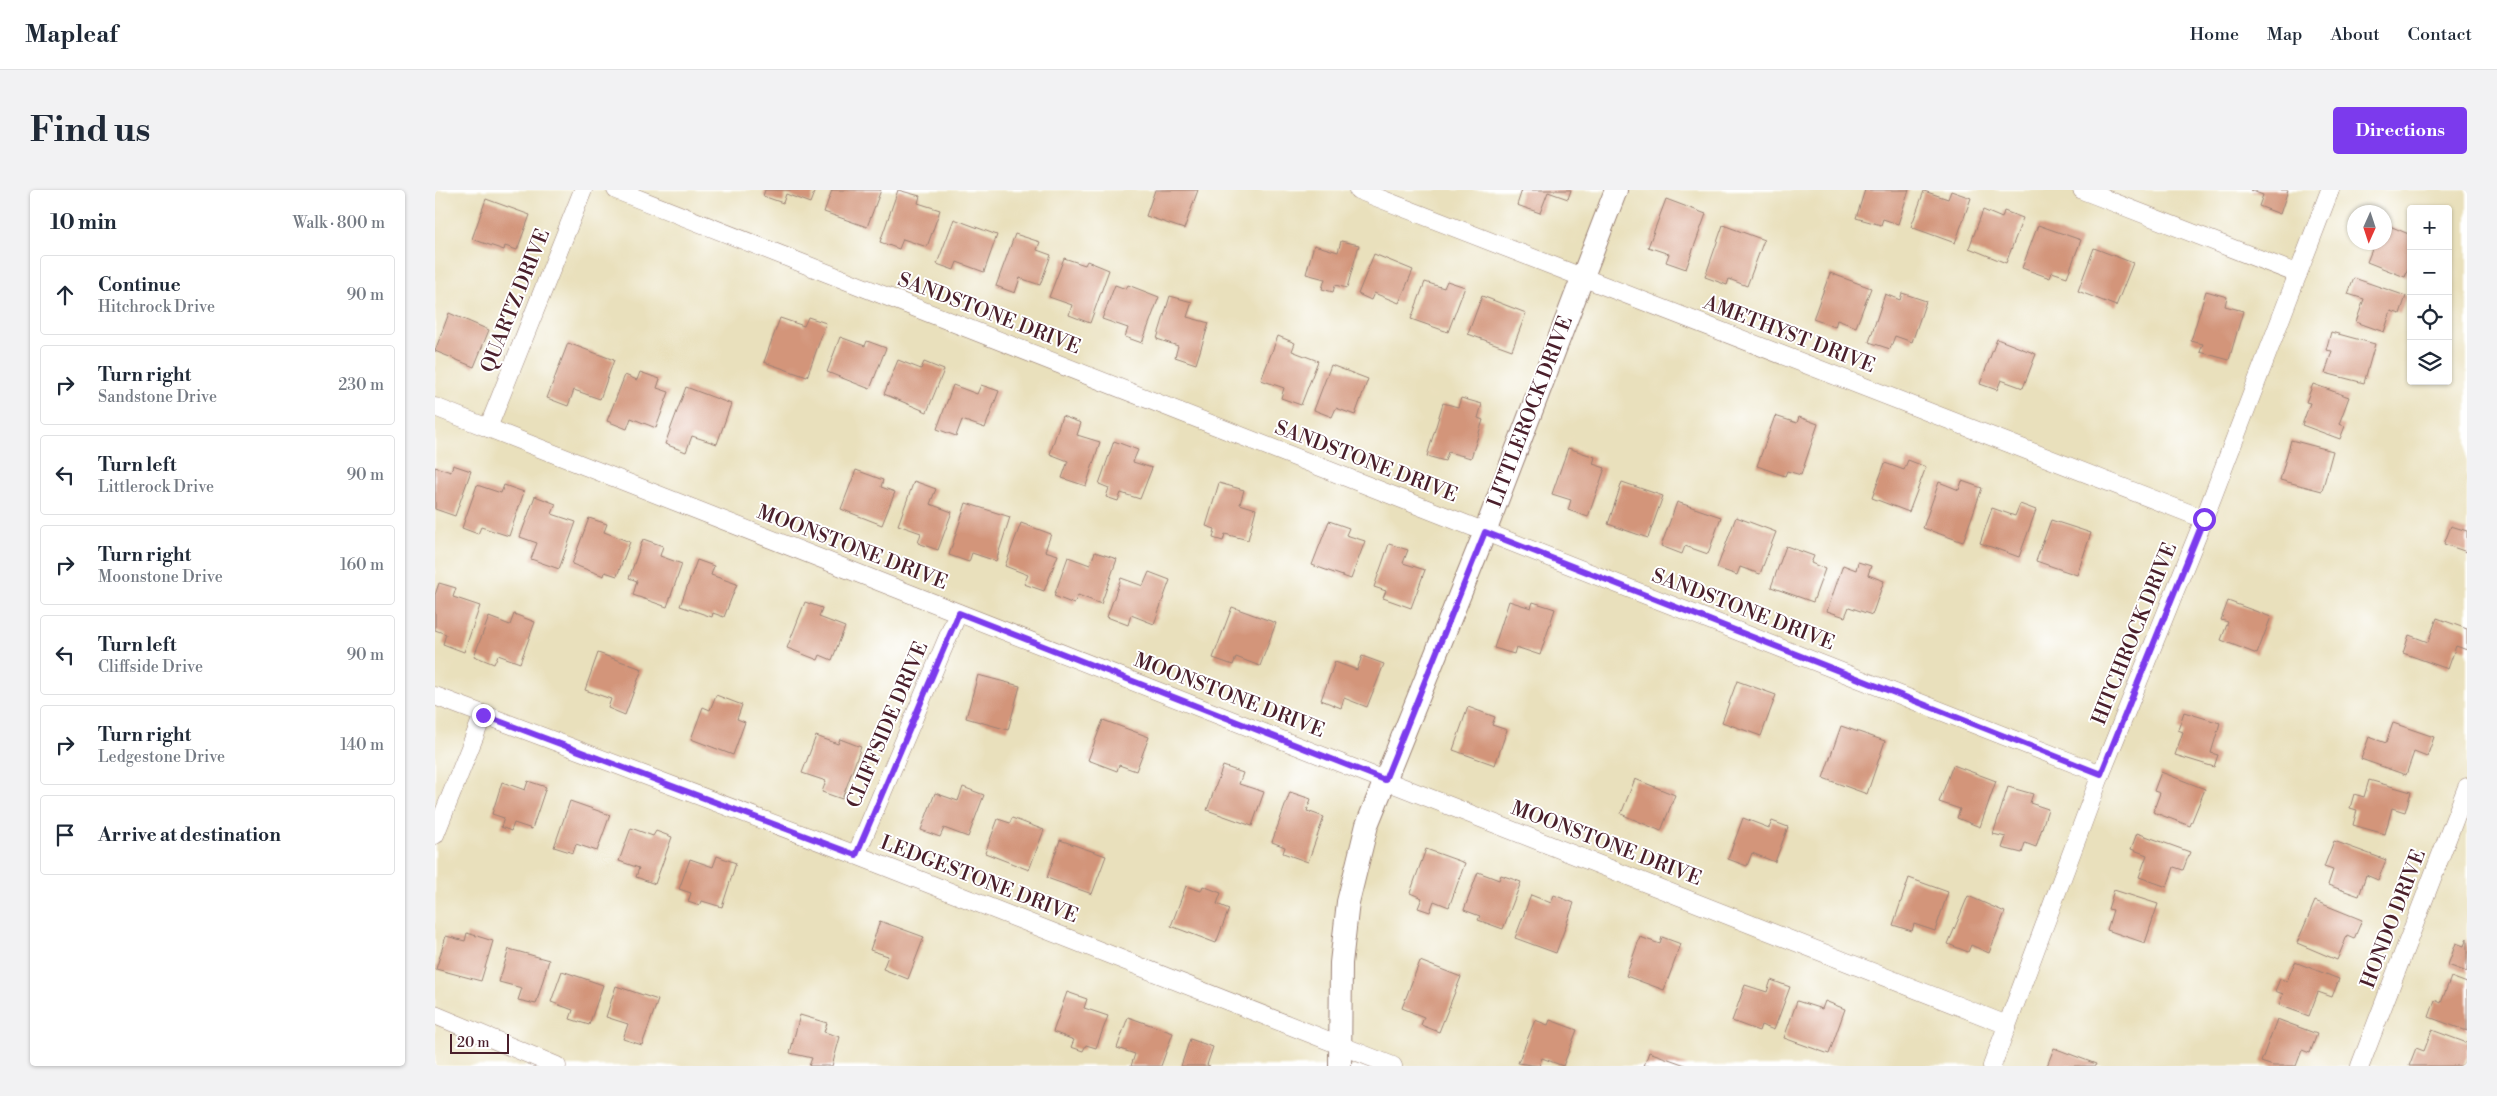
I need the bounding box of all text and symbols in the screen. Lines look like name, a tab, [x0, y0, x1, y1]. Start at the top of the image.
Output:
text: Mapleaf	[25, 20, 118, 50]
text: Home	[2190, 23, 2239, 46]
text: Map	[2267, 23, 2303, 46]
text: About	[2331, 23, 2380, 46]
text: Contact	[2408, 23, 2472, 46]
button: Directions	[2333, 107, 2467, 154]
text: Find us	[30, 109, 150, 152]
north arrow	[2347, 205, 2392, 250]
map controls	[2407, 205, 2452, 385]
button: +	[2407, 205, 2452, 250]
text: 10 min	[50, 210, 117, 236]
text: Walk · 800 m	[293, 213, 385, 233]
street label: QUARTZ DRIVE	[476, 225, 556, 377]
button: −	[2407, 250, 2452, 295]
street label: SANDSTONE DRIVE	[894, 268, 1084, 360]
text: Continue	[98, 273, 181, 297]
icon: ahead	[51, 281, 79, 309]
text: 90 m	[346, 285, 384, 305]
street label: AMETHYST DRIVE	[1699, 290, 1878, 379]
button: locate	[2407, 295, 2452, 340]
text: Hitchrock Drive	[98, 297, 215, 317]
street label: LITTLEROCK DRIVE	[1483, 313, 1579, 511]
button: layers	[2407, 340, 2452, 385]
text: Turn right	[98, 363, 191, 387]
icon: right	[51, 371, 79, 399]
text: 230 m	[338, 375, 384, 395]
text: Sandstone Drive	[98, 387, 217, 407]
street label: SANDSTONE DRIVE	[1271, 416, 1461, 508]
text: Turn left	[98, 453, 177, 477]
icon: left	[51, 461, 79, 489]
text: 90 m	[346, 465, 384, 485]
text: Littlerock Drive	[98, 477, 214, 497]
street label: MOONSTONE DRIVE	[753, 500, 951, 596]
route start	[2193, 508, 2216, 531]
street label: HITCHROCK DRIVE	[2087, 539, 2183, 729]
text: Turn right	[98, 543, 191, 567]
icon: right	[51, 551, 79, 579]
text: 160 m	[340, 555, 384, 575]
street label: SANDSTONE DRIVE	[1648, 564, 1838, 656]
text: Moonstone Drive	[98, 567, 223, 587]
text: Turn left	[98, 633, 177, 657]
street label: CLIFFSIDE DRIVE	[842, 638, 934, 812]
icon: left	[51, 641, 79, 669]
text: 90 m	[346, 645, 384, 665]
street label: MOONSTONE DRIVE	[1130, 648, 1328, 744]
text: Cliffside Drive	[98, 657, 203, 677]
route end	[472, 704, 495, 727]
text: Turn right	[98, 723, 191, 747]
icon: right	[51, 731, 79, 759]
text: 140 m	[340, 735, 384, 755]
text: Ledgestone Drive	[98, 747, 225, 767]
street label: MOONSTONE DRIVE	[1507, 796, 1705, 892]
icon: arrive	[51, 821, 79, 849]
text: Arrive at destination	[98, 823, 281, 847]
street label: LEDGESTONE DRIVE	[877, 831, 1081, 929]
street label: HONDO DRIVE	[2356, 846, 2432, 992]
scale bar	[450, 1031, 509, 1054]
text: 20 m	[457, 1034, 489, 1052]

